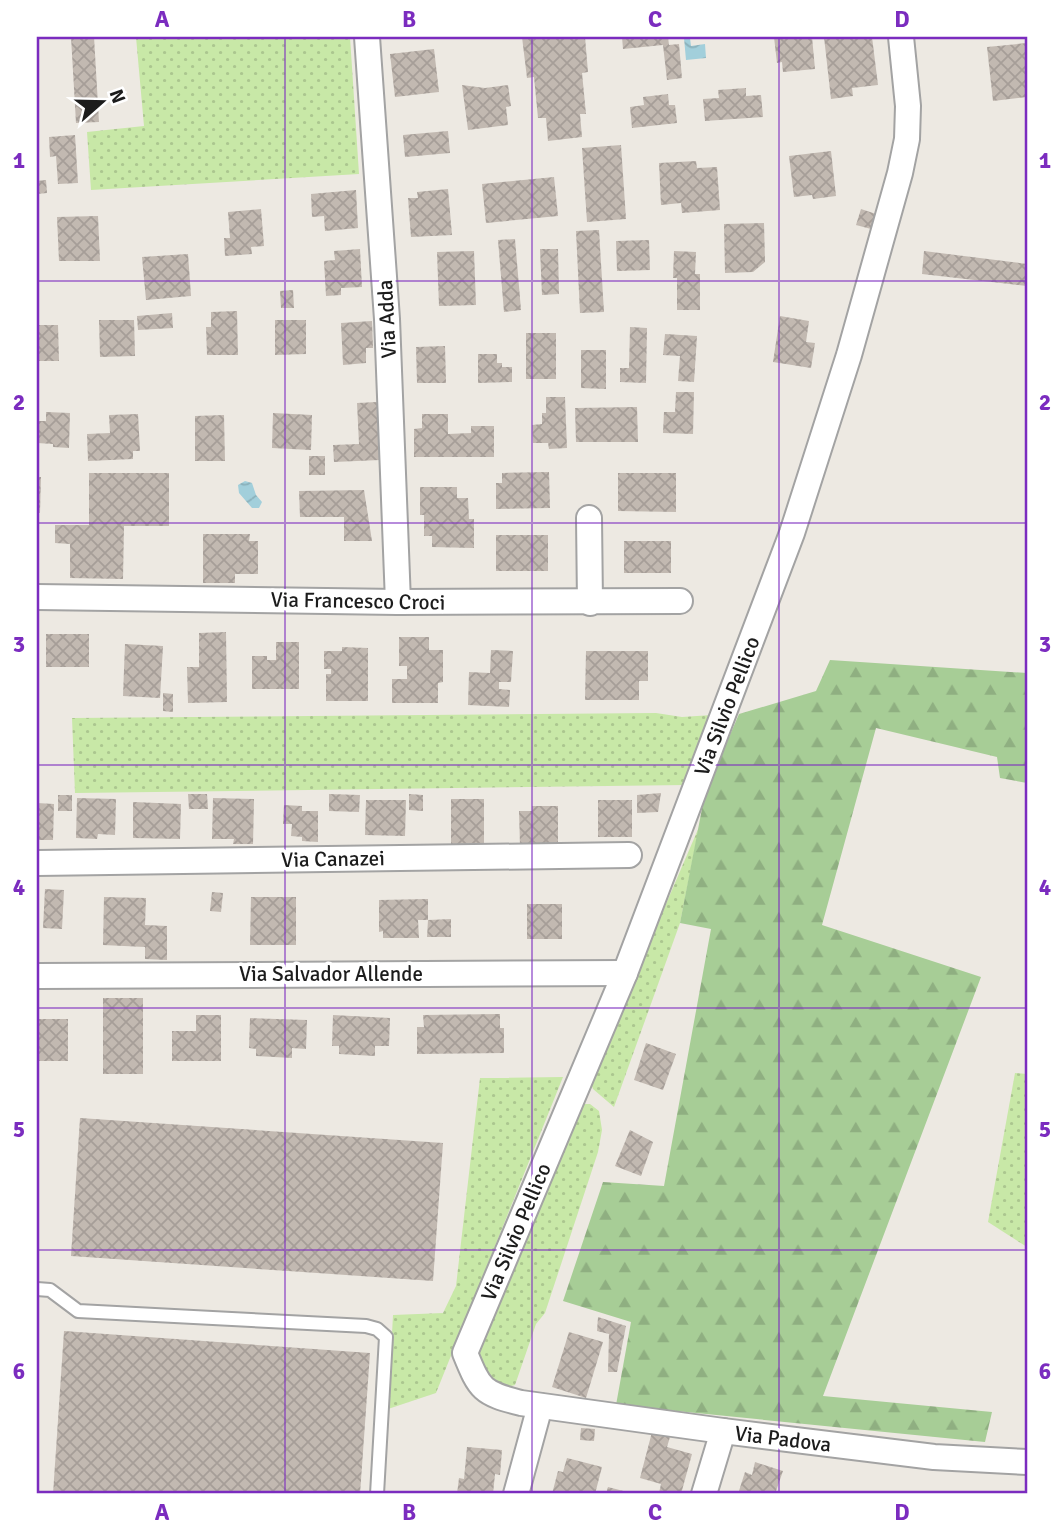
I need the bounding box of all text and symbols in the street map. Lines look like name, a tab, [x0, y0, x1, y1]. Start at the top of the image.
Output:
text: A	[155, 5, 170, 34]
text: B	[402, 5, 416, 34]
text: C	[648, 5, 662, 34]
text: D	[894, 5, 910, 34]
north arrow	[66, 66, 136, 136]
text: N	[103, 86, 131, 107]
text: 1	[13, 146, 25, 175]
text: 1	[1039, 146, 1051, 175]
street label: Via Adda	[372, 279, 402, 359]
text: 2	[13, 388, 25, 417]
text: 2	[1039, 388, 1051, 417]
street label: Via Francesco Croci	[270, 586, 446, 616]
text: 3	[13, 630, 25, 659]
text: 3	[1039, 630, 1051, 659]
street label: Via Silvio Pellico	[689, 633, 765, 779]
street label: Via Canazei	[281, 845, 385, 873]
text: 4	[13, 873, 25, 902]
text: 4	[1039, 873, 1051, 902]
street label: Via Salvador Allende	[239, 961, 423, 987]
text: 5	[13, 1115, 25, 1144]
text: 5	[1039, 1115, 1051, 1144]
street label: Via Silvio Pellico	[475, 1159, 557, 1305]
text: 6	[13, 1357, 25, 1386]
text: 6	[1039, 1357, 1051, 1386]
street label: Via Padova	[733, 1420, 833, 1458]
text: A	[155, 1498, 170, 1527]
text: B	[402, 1498, 416, 1527]
text: C	[648, 1498, 662, 1527]
text: D	[894, 1498, 910, 1527]

